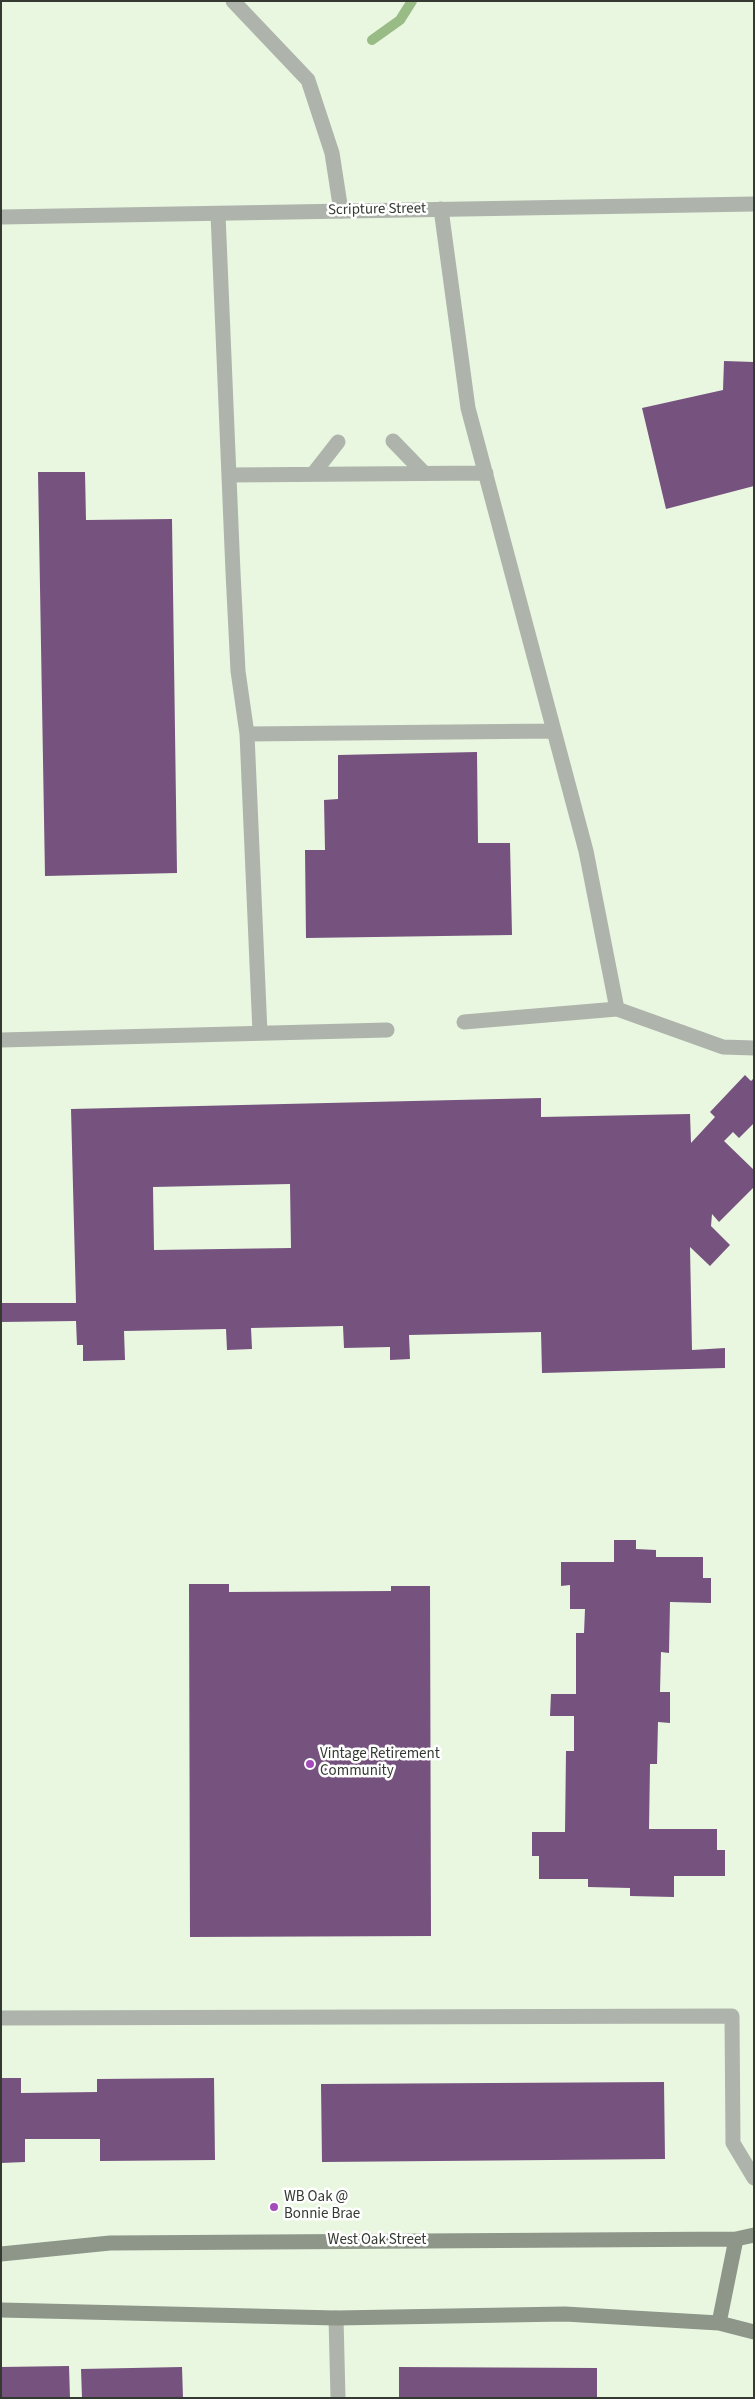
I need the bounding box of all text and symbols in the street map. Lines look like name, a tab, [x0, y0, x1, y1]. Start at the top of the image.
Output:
street label: Scripture Street	[328, 200, 426, 220]
place label: Vintage Retirement Community	[320, 1746, 440, 1781]
marker: Vintage Retirement Community	[304, 1758, 316, 1770]
place label: WB Oak @ Bonnie Brae	[284, 2189, 360, 2224]
marker: WB Oak @ Bonnie Brae	[268, 2201, 280, 2213]
street label: West Oak Street	[328, 2232, 426, 2250]

